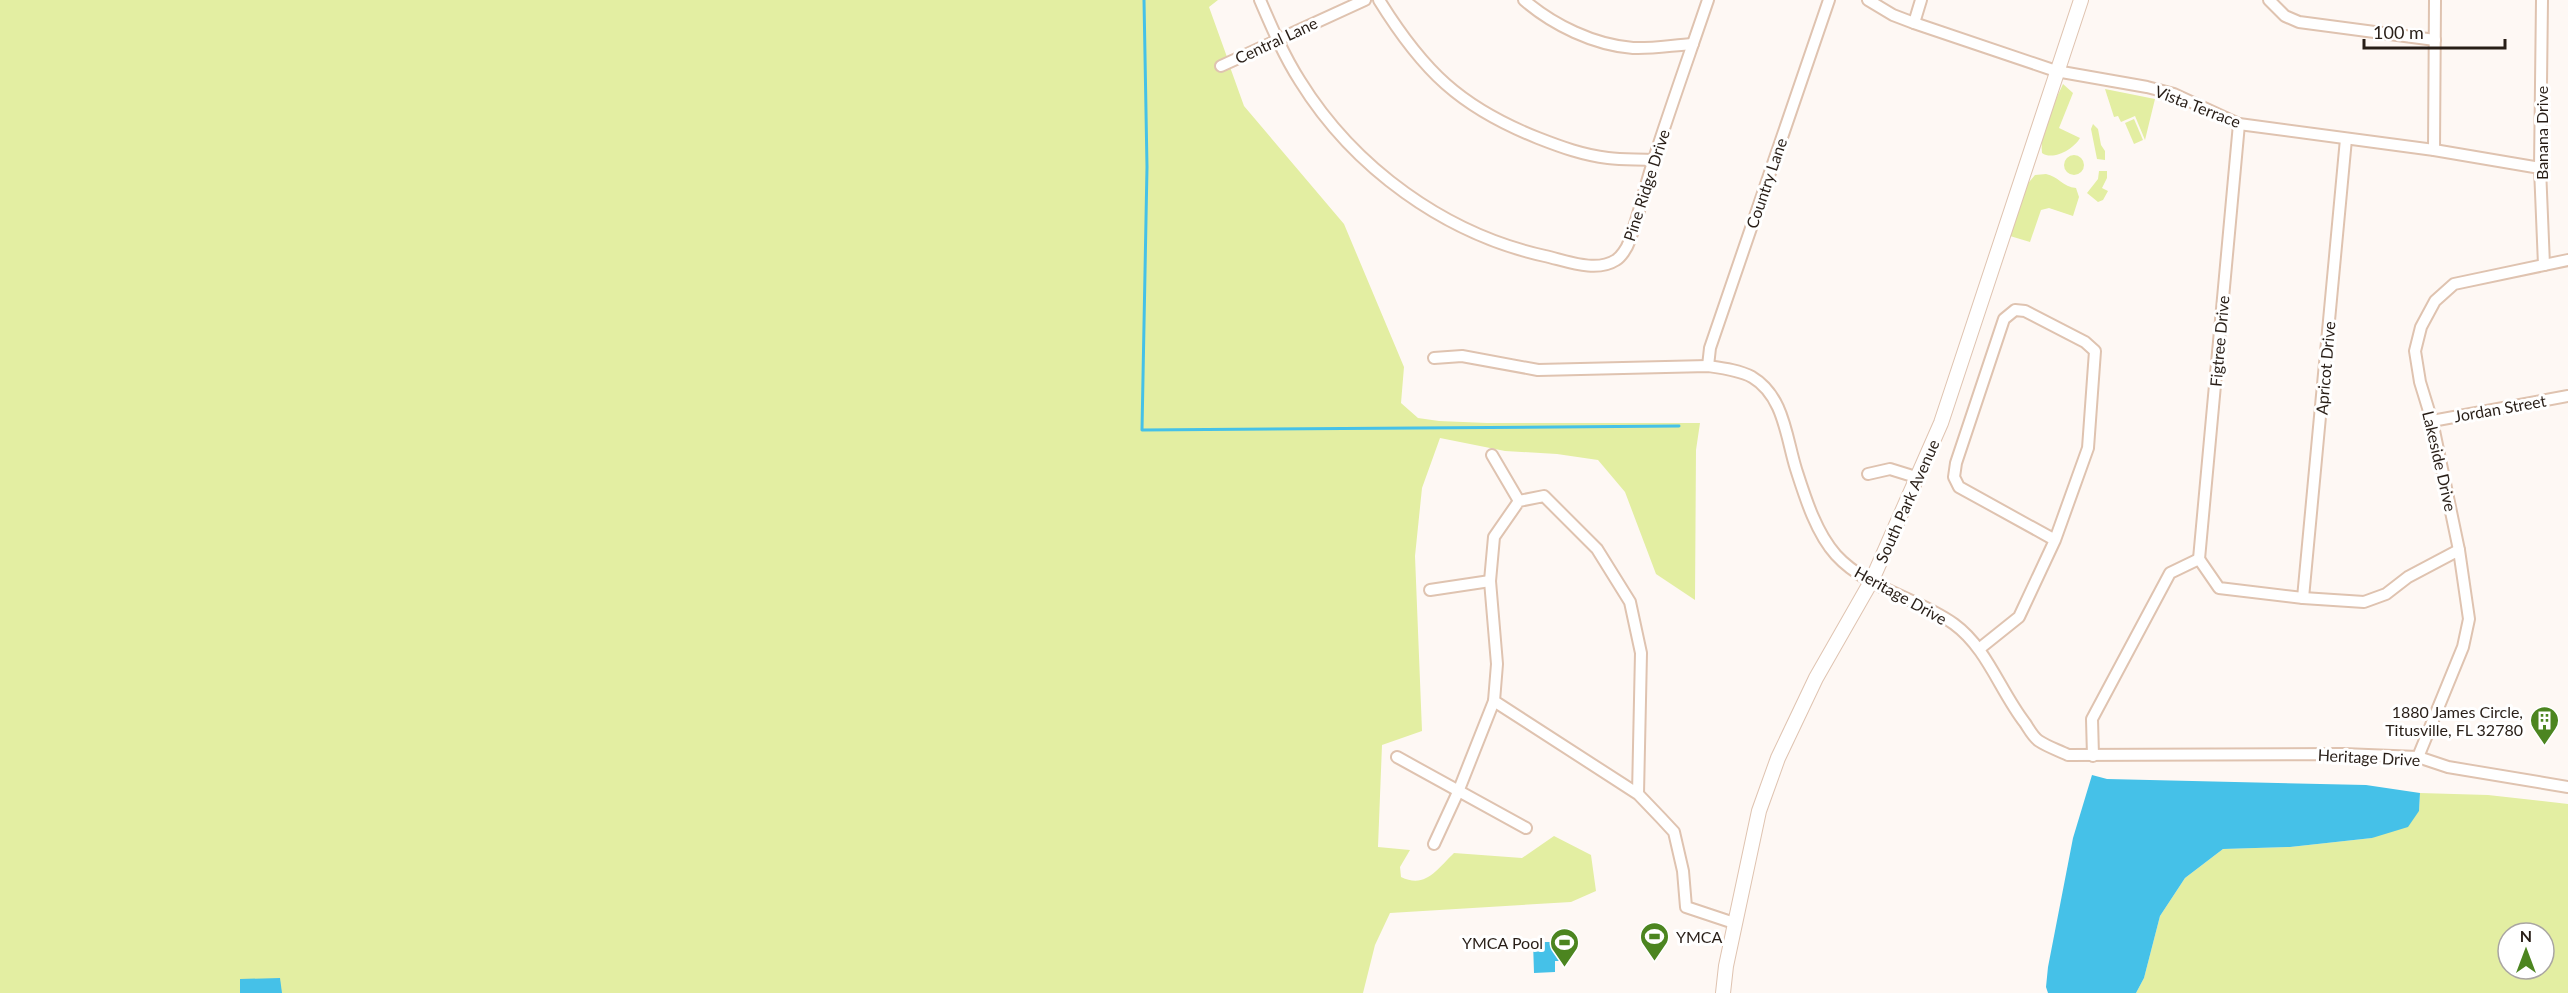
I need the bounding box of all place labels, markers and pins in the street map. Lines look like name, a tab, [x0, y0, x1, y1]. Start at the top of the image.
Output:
place label: 1880 James Circle, Titusville, FL 32780	[2385, 702, 2523, 739]
building icon: 1880 James Circle, Titusville, FL 32780	[2528, 704, 2560, 746]
sports icon: YMCA	[1639, 920, 1671, 962]
sports icon: YMCA Pool	[1548, 926, 1580, 968]
place label: YMCA	[1676, 927, 1723, 946]
place label: YMCA Pool	[1462, 933, 1543, 952]

